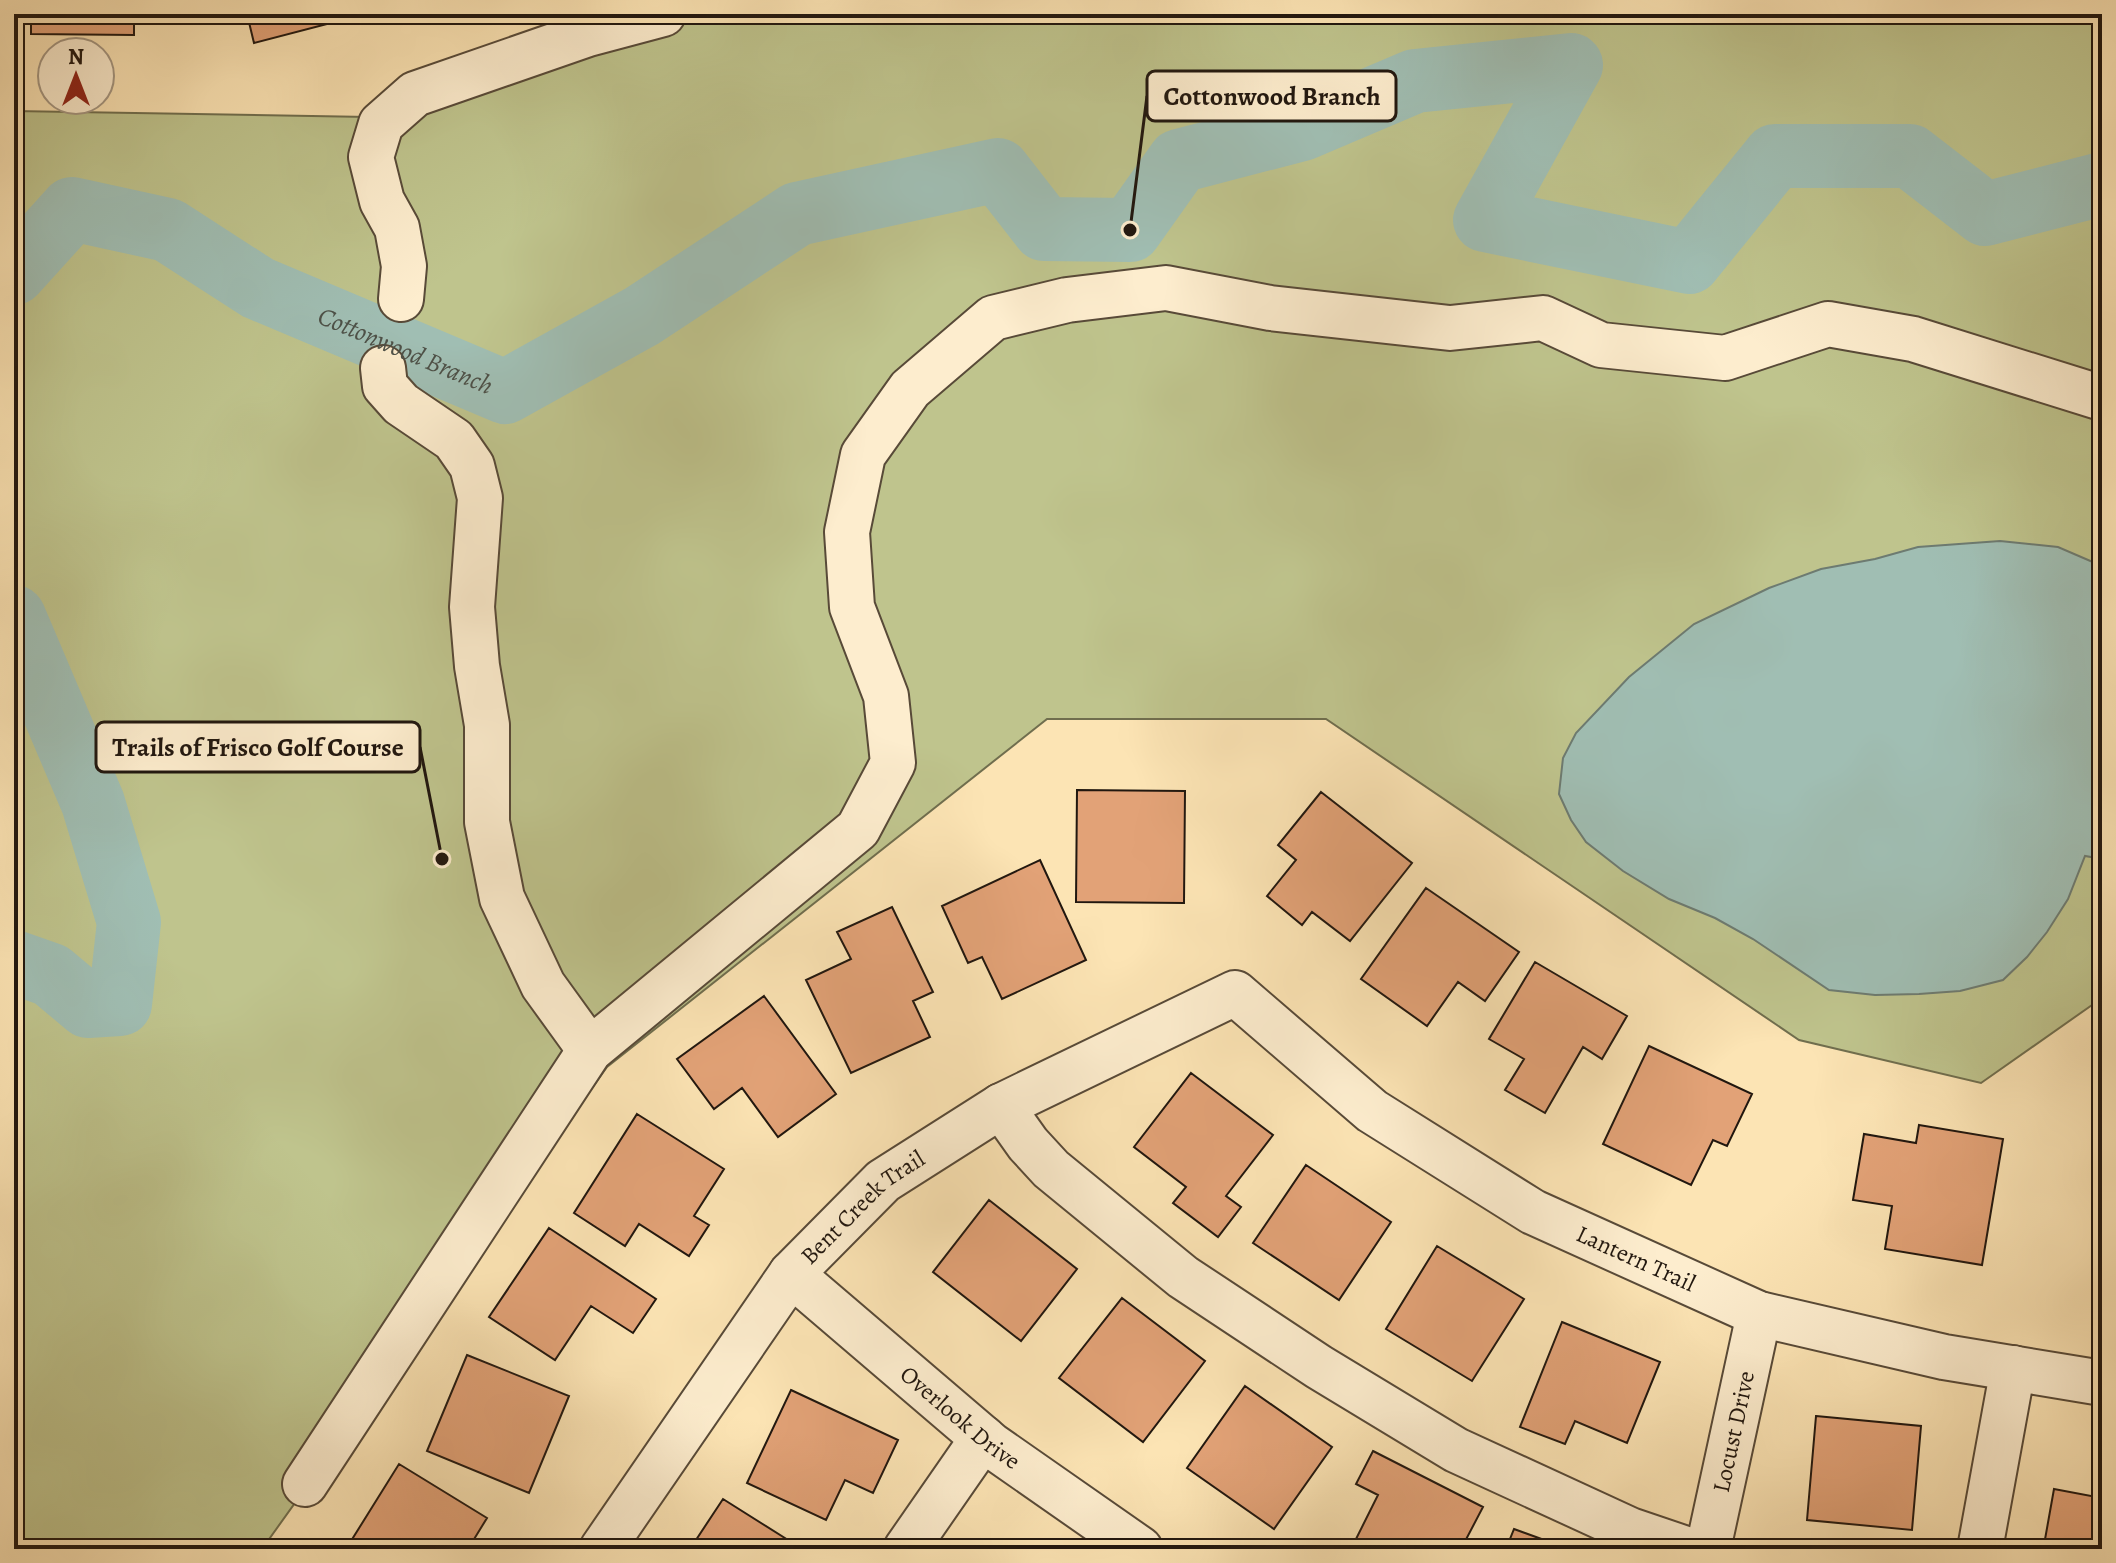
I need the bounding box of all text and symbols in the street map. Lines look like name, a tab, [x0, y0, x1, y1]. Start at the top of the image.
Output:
north arrow	[36, 36, 116, 116]
text: N	[68, 42, 84, 72]
callout: Cottonwood Branch	[1147, 71, 1396, 121]
text: Cottonwood Branch	[1163, 79, 1381, 114]
water label: Cottonwood Branch	[313, 298, 499, 403]
callout: Trails of Frisco Golf Course	[96, 722, 420, 772]
text: Trails of Frisco Golf Course	[112, 730, 404, 765]
street label: Bent Creek Trail	[793, 1143, 931, 1271]
street label: Lantern Trail	[1571, 1218, 1701, 1299]
street label: Overlook Drive	[893, 1358, 1027, 1477]
street label: Locust Drive	[1705, 1368, 1762, 1495]

